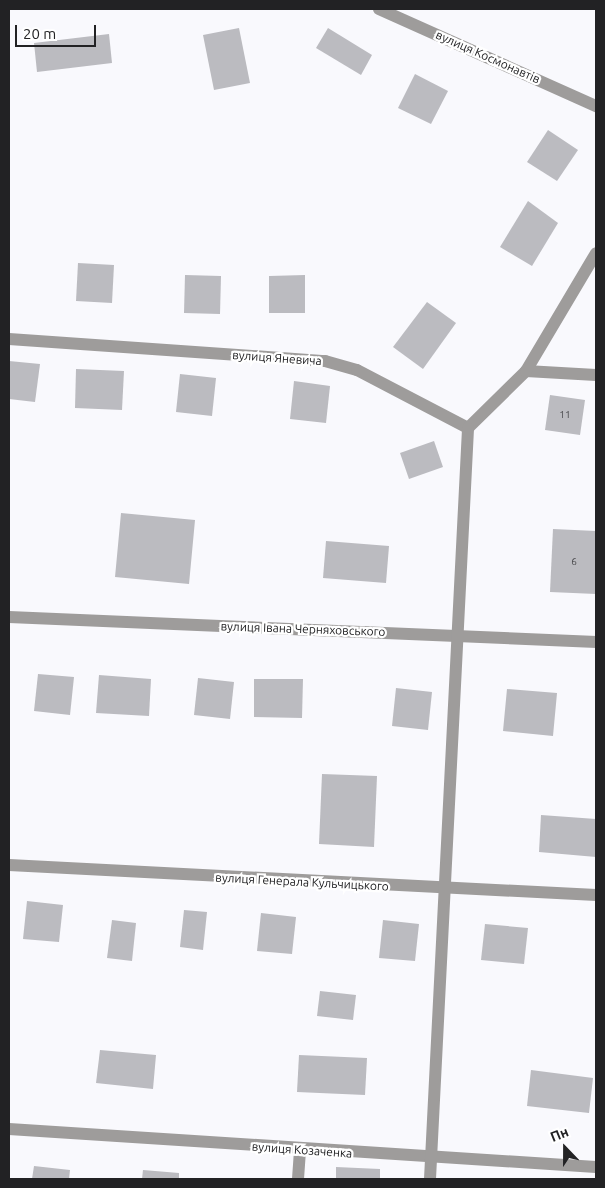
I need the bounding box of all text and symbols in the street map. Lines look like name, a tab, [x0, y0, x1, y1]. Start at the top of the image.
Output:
scale bar	[18, 15, 99, 47]
text: 20 m	[23, 25, 56, 42]
street label: вулиця Космонавтів	[434, 28, 542, 86]
street label: вулиця Яневича	[232, 348, 322, 368]
house number: 11	[559, 409, 571, 421]
house number: 6	[571, 556, 577, 568]
street label: вулиця Івана Черняховського	[220, 619, 386, 639]
street label: вулиця Генерала Кульчицького	[215, 870, 389, 894]
north arrow	[540, 1123, 590, 1173]
text: Пн	[548, 1123, 571, 1145]
street label: вулиця Козаченка	[251, 1139, 353, 1161]

